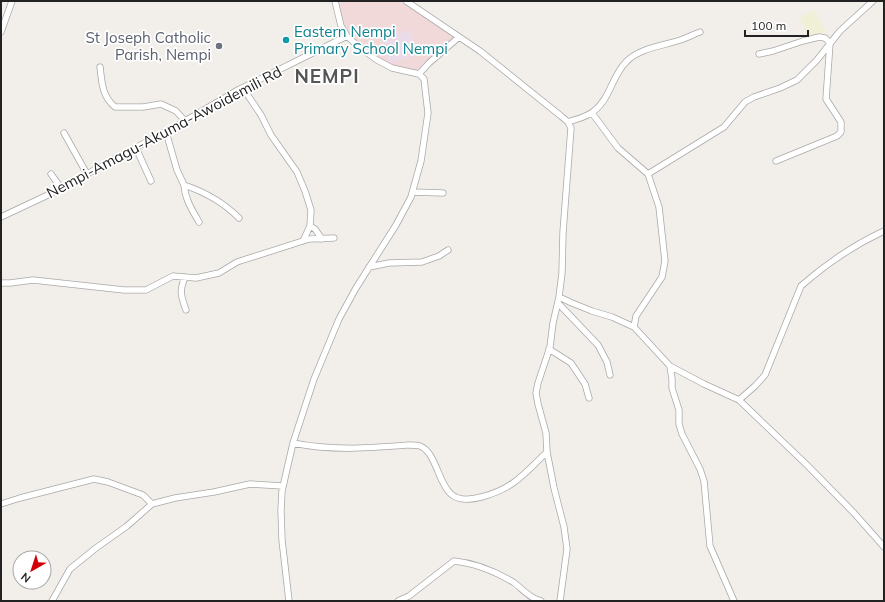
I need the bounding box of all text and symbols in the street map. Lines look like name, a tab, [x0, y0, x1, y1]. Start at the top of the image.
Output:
scale bar	[745, 12, 808, 38]
text: 100 m	[751, 18, 786, 33]
place label: Eastern Nempi Primary School Nempi	[294, 22, 448, 58]
place label: St Joseph Catholic Parish, Nempi	[86, 28, 211, 64]
marker: Eastern Nempi Primary School Nempi	[281, 35, 291, 45]
marker: St Joseph Catholic Parish, Nempi	[214, 41, 224, 51]
street label: Nempi-Amagu-Akuma-Awoidemili Rd	[43, 62, 285, 202]
district label: NEMPI	[294, 64, 360, 88]
north arrow	[12, 550, 52, 590]
text: N	[18, 570, 33, 586]

